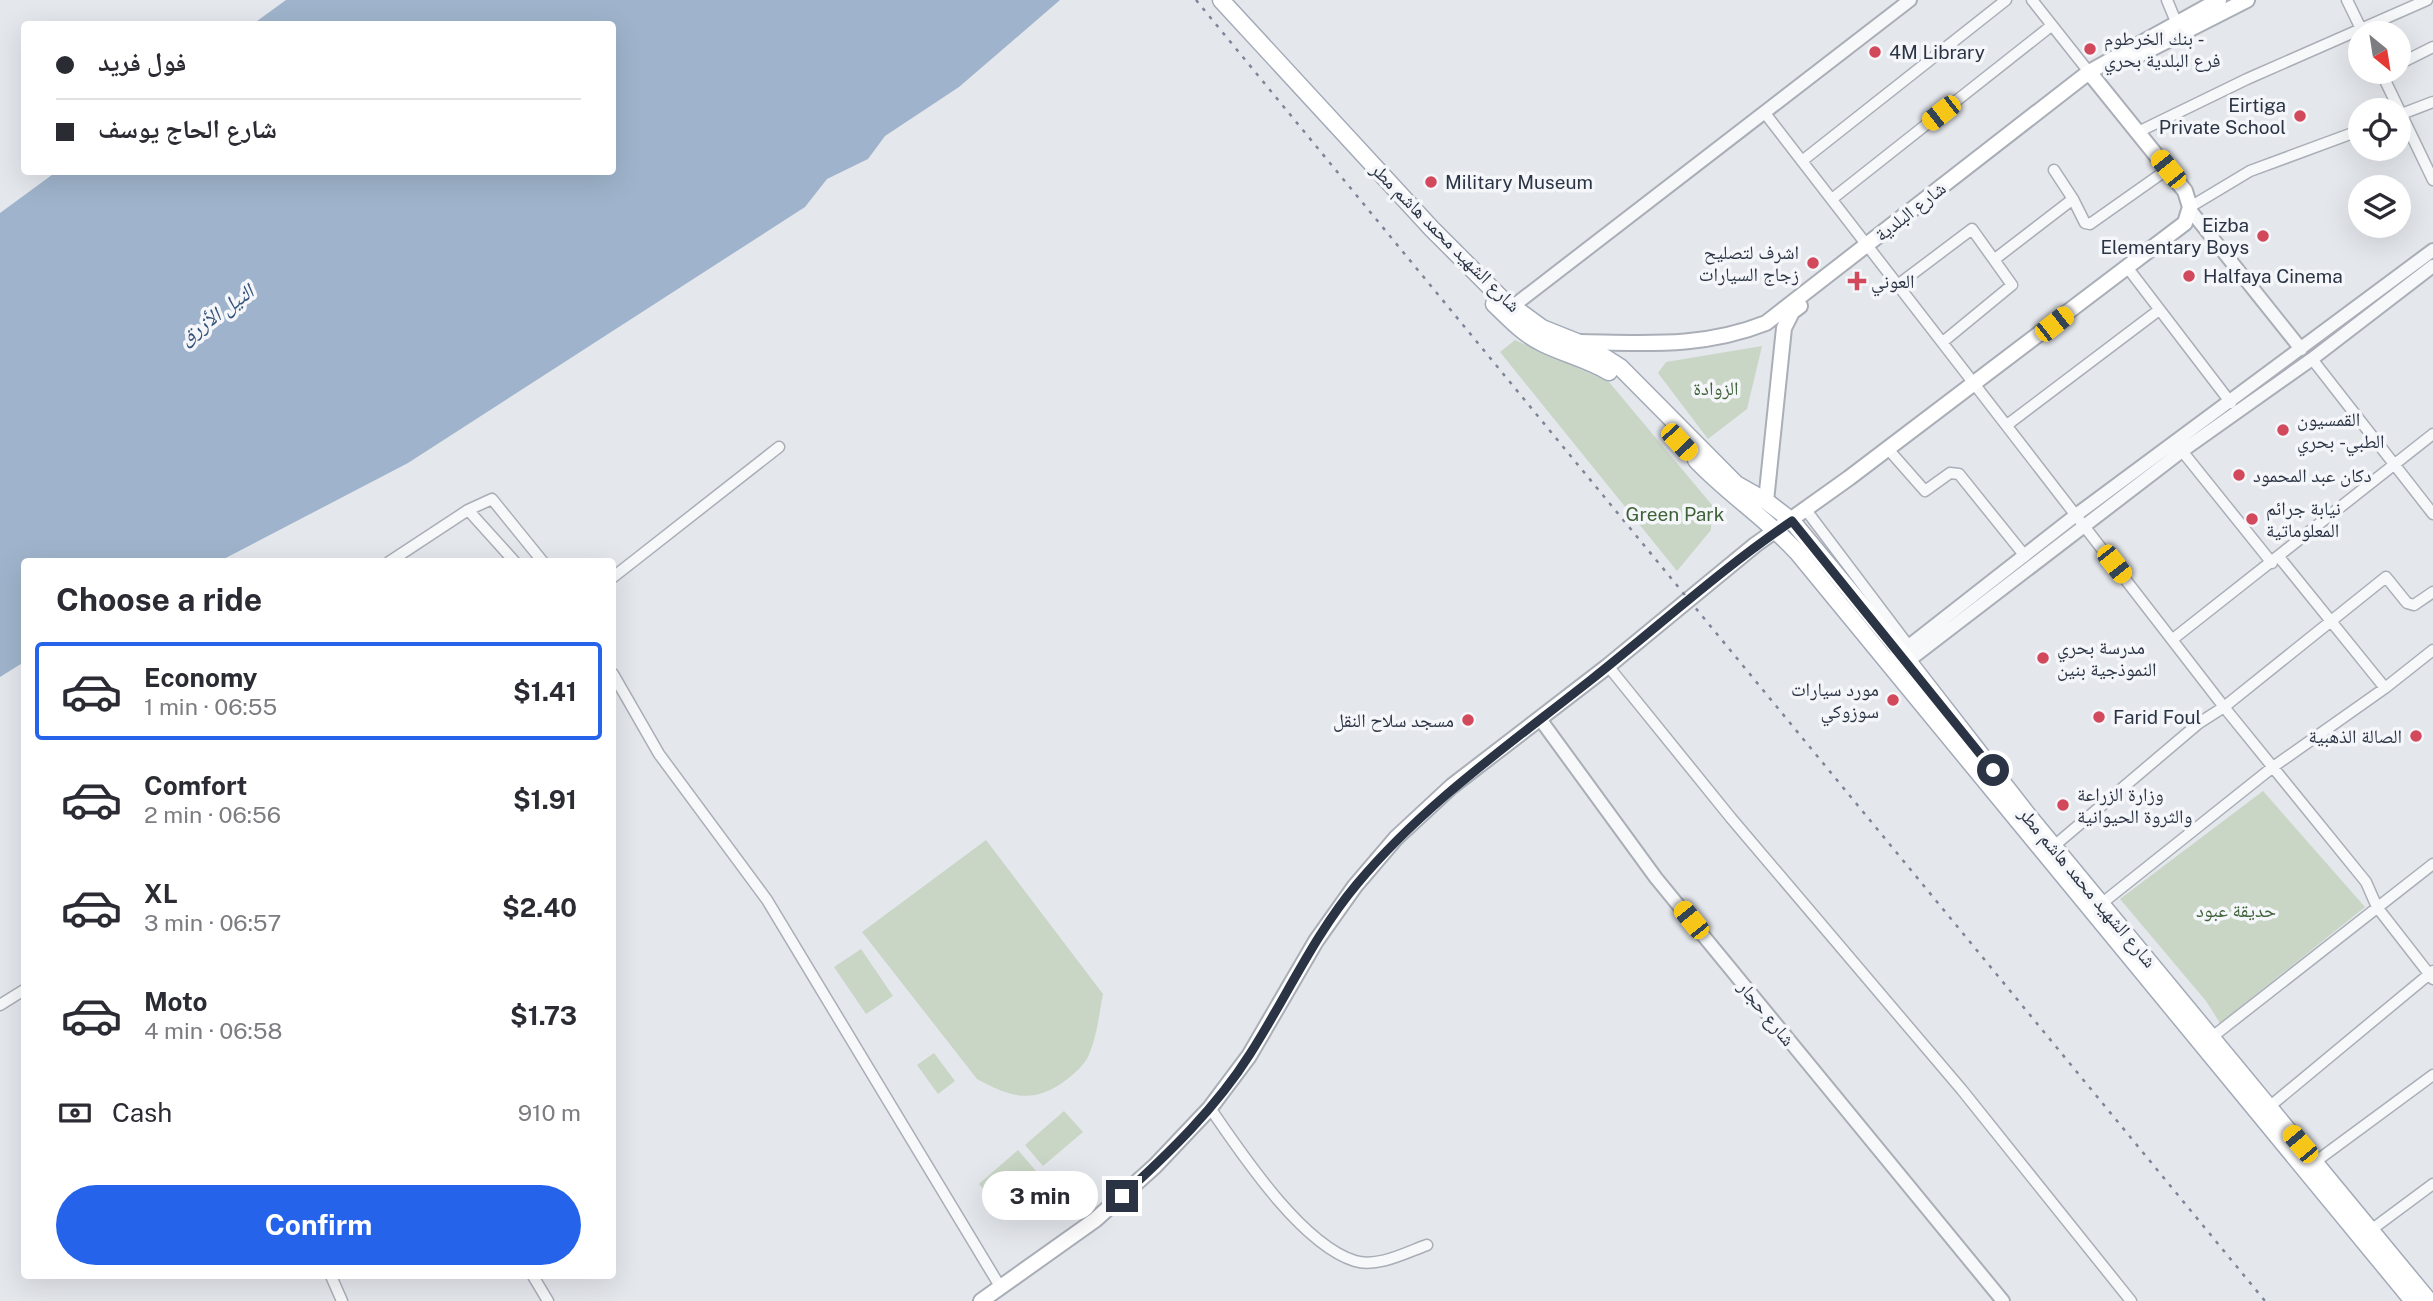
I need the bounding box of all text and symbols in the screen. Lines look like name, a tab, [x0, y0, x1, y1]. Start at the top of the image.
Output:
north arrow	[2348, 21, 2412, 84]
map controls	[2348, 21, 2411, 238]
place label: بنك الخرطوم - فرع البلدية بحري	[2104, 27, 2221, 76]
place label: 4M Library	[1889, 41, 1985, 63]
marker: بنك الخرطوم - فرع البلدية بحري	[2082, 41, 2098, 57]
marker: 4M Library	[1867, 44, 1883, 60]
text: فول فريد	[98, 46, 186, 77]
car	[1918, 92, 1965, 134]
place label: Eirtiga Private School	[2159, 94, 2286, 138]
button: locate	[2348, 98, 2411, 161]
marker: Eirtiga Private School	[2292, 108, 2308, 124]
text: شارع الحاج يوسف	[98, 113, 277, 144]
car	[2147, 146, 2190, 192]
street label: شارع الشهيد محمد هاشم مطر	[1365, 157, 1525, 318]
place label: Military Museum	[1445, 171, 1593, 193]
marker: Military Museum	[1423, 174, 1439, 190]
button: layers	[2348, 175, 2411, 238]
street label: شارع البلدية	[1870, 177, 1950, 246]
place label: Eizba Elementary Boys	[2100, 214, 2249, 258]
marker: Eizba Elementary Boys	[2255, 228, 2271, 244]
place label: اشرف لتصليح زجاج السيارات	[1699, 241, 1799, 286]
marker: اشرف لتصليح زجاج السيارات	[1805, 255, 1821, 271]
place label: Halfaya Cinema	[2203, 265, 2343, 287]
marker: Halfaya Cinema	[2181, 268, 2197, 284]
place label: العوني	[1871, 270, 1915, 297]
marker: العوني	[1849, 273, 1865, 289]
water label: النيل الأزرق	[174, 277, 260, 350]
car	[2031, 303, 2078, 345]
park label: الزوادة	[1693, 377, 1739, 400]
place label: القمسيون الطبي - بحري	[2297, 408, 2385, 457]
car	[1657, 419, 1702, 465]
marker: القمسيون الطبي - بحري	[2275, 422, 2291, 438]
place label: دكان عبد المحمود	[2253, 464, 2372, 487]
marker: دكان عبد المحمود	[2231, 467, 2247, 483]
place label: نيابة جرائم المعلوماتية	[2266, 497, 2341, 542]
park label: Green Park	[1626, 503, 1725, 525]
marker: نيابة جرائم المعلوماتية	[2244, 511, 2260, 527]
car	[2093, 541, 2136, 587]
text: Choose a ride	[56, 581, 262, 618]
place label: مدرسة بحري النموذجية بنين	[2057, 636, 2157, 681]
marker: مدرسة بحري النموذجية بنين	[2035, 650, 2051, 666]
icon: car	[60, 660, 123, 723]
text: Economy	[144, 662, 257, 693]
text: $1.41	[513, 676, 577, 707]
place label: مورد سيارات سوزوكي	[1791, 678, 1879, 727]
marker: مورد سيارات سوزوكي	[1885, 692, 1901, 708]
text: 1 min · 06:55	[144, 693, 277, 720]
place label: Farid Foul	[2113, 706, 2201, 728]
place label: مسجد سلاح النقل	[1333, 709, 1454, 732]
marker: Farid Foul	[2091, 709, 2107, 725]
marker: مسجد سلاح النقل	[1460, 712, 1476, 728]
place label: الصالة الذهبية	[2308, 725, 2402, 748]
marker: الصالة الذهبية	[2408, 728, 2424, 744]
route start	[1977, 754, 2009, 786]
icon: car	[60, 768, 123, 831]
text: Comfort	[144, 770, 247, 801]
place label: وزارة الزراعة والثروة الحيوانية	[2077, 783, 2192, 828]
text: $1.91	[513, 784, 577, 815]
marker: وزارة الزراعة والثروة الحيوانية	[2055, 797, 2071, 813]
text: 2 min · 06:56	[144, 801, 281, 828]
street label: شارع الشهيد محمد هاشم مطر	[2012, 802, 2161, 973]
icon: car	[60, 876, 123, 939]
text: XL	[144, 878, 178, 909]
text: $2.40	[502, 892, 577, 923]
car	[1670, 897, 1713, 943]
park label: حديقة عبود	[2196, 899, 2276, 922]
text: 3 min · 06:57	[144, 909, 281, 936]
street label: شارع حجار	[1733, 975, 1800, 1051]
icon: car	[60, 984, 123, 1047]
text: Moto	[144, 986, 207, 1017]
text: $1.73	[510, 1000, 577, 1031]
text: 4 min · 06:58	[144, 1017, 282, 1044]
icon: cash	[56, 1094, 94, 1132]
text: Cash	[112, 1097, 172, 1128]
text: 910 m	[518, 1099, 581, 1126]
car	[2279, 1121, 2322, 1167]
callout: 3 min	[982, 1172, 1098, 1220]
route end	[1106, 1180, 1138, 1212]
text: 3 min	[1010, 1182, 1070, 1209]
button: Confirm	[56, 1185, 581, 1265]

